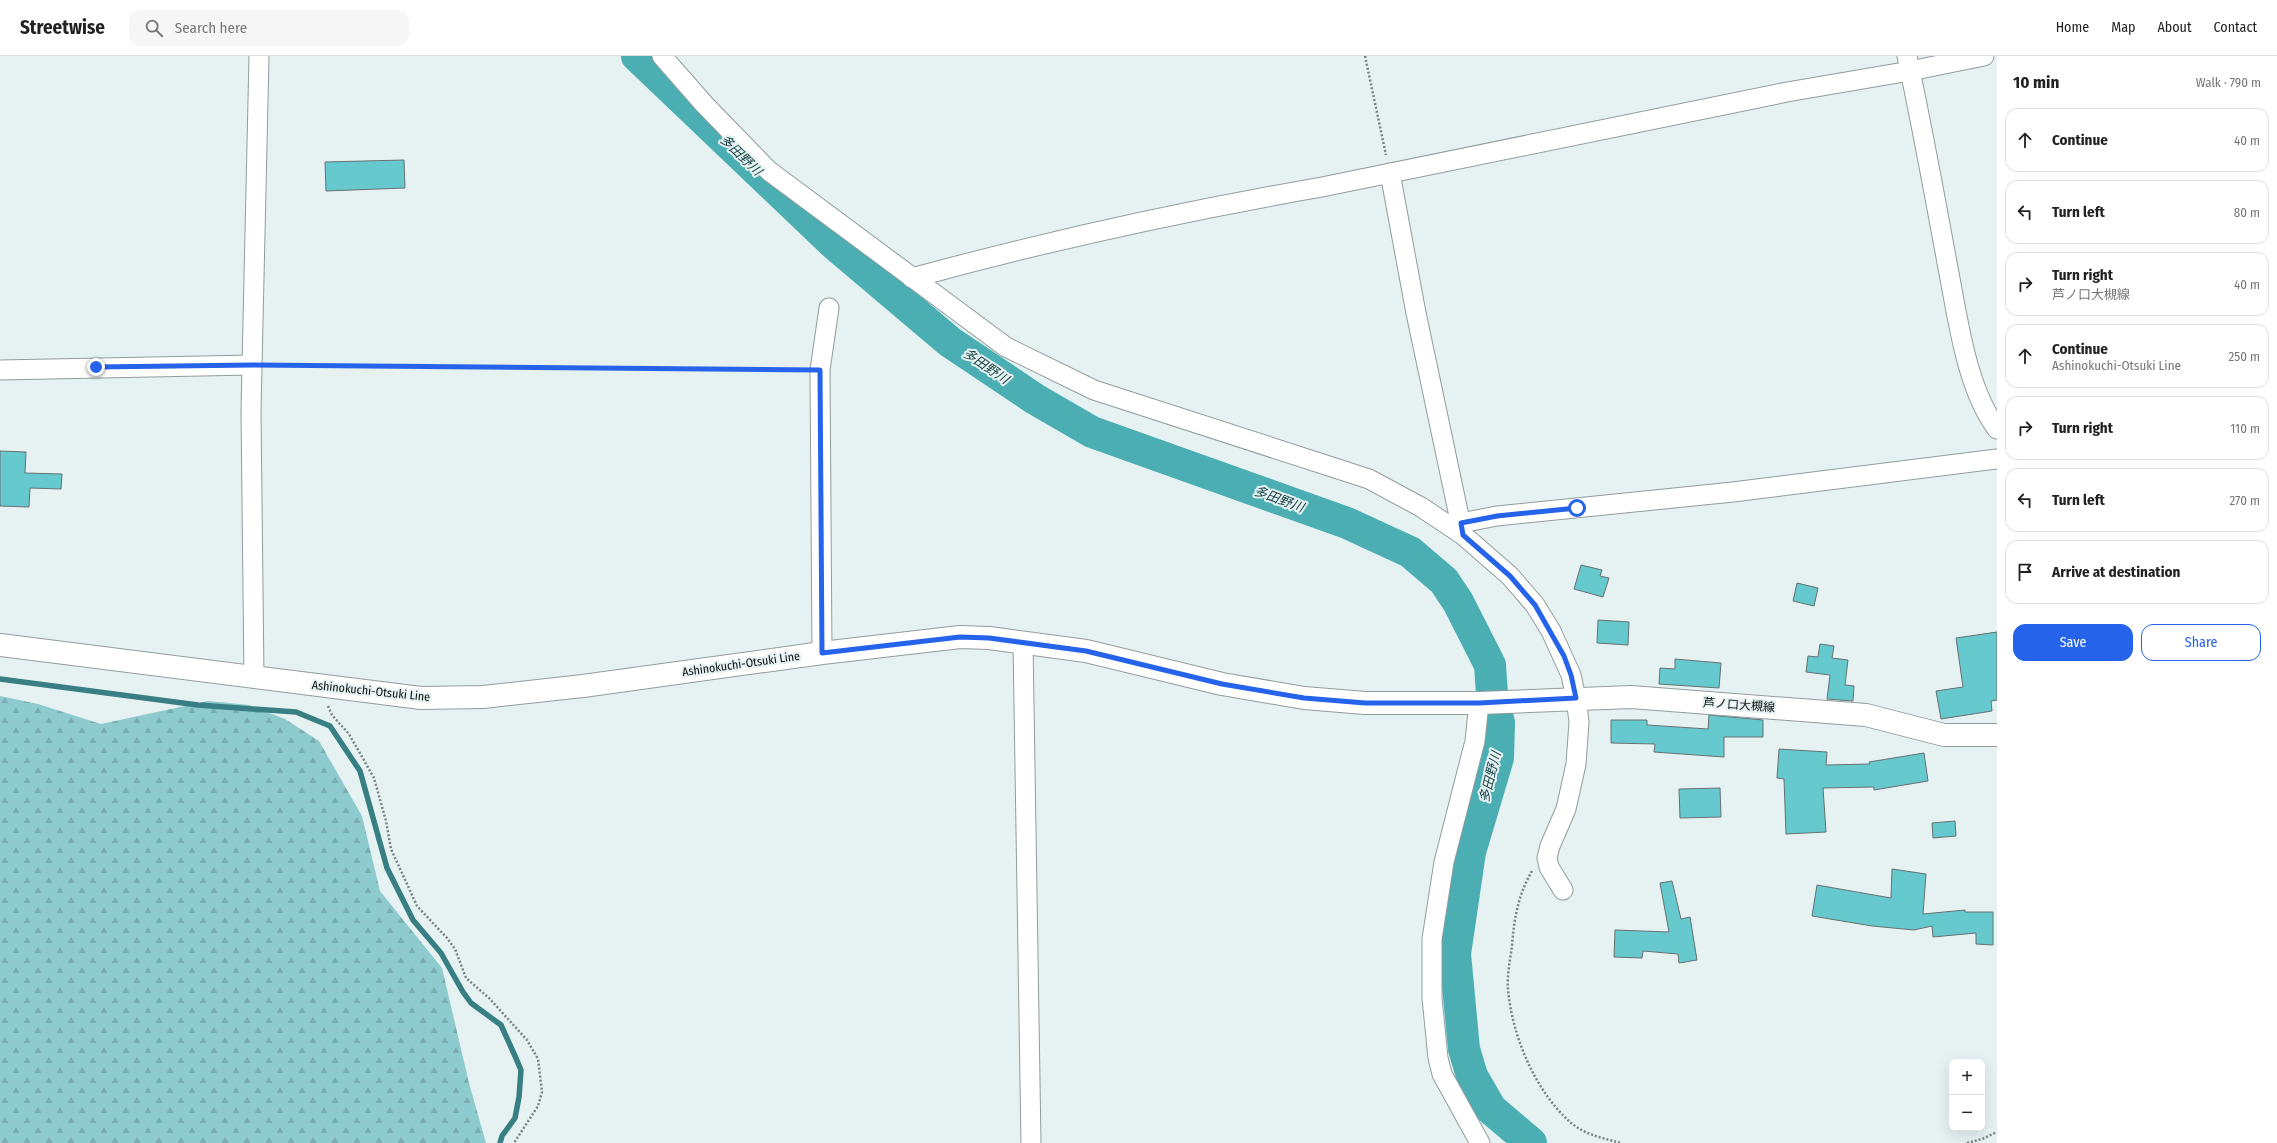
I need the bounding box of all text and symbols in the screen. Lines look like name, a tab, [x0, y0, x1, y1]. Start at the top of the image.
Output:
search box	[129, 10, 409, 46]
text: Streetwise	[20, 16, 105, 39]
icon: search	[143, 17, 165, 39]
text: Search here	[175, 19, 247, 37]
text: Home	[2056, 19, 2089, 36]
text: Map	[2111, 19, 2135, 36]
text: About	[2157, 19, 2192, 36]
text: Contact	[2214, 19, 2257, 36]
text: 10 min	[2013, 72, 2059, 93]
text: Walk · 790 m	[2196, 75, 2261, 90]
icon: ahead	[2014, 129, 2036, 151]
text: Continue	[2052, 131, 2108, 149]
water label: 多田野川	[717, 132, 766, 180]
text: 40 m	[2234, 133, 2260, 148]
icon: left	[2014, 201, 2036, 223]
text: Turn left	[2052, 203, 2105, 221]
text: 80 m	[2234, 205, 2260, 220]
text: Turn right	[2052, 266, 2113, 284]
icon: right	[2014, 273, 2036, 295]
text: 40 m	[2234, 277, 2260, 292]
text: 芦ノ口大槻線	[2052, 287, 2130, 302]
text: Continue	[2052, 340, 2108, 358]
water label: 多田野川	[960, 345, 1013, 388]
icon: ahead	[2014, 345, 2036, 367]
text: 250 m	[2228, 349, 2260, 364]
route end	[87, 358, 105, 376]
text: Ashinokuchi-Otsuki Line	[2052, 358, 2181, 373]
icon: right	[2014, 417, 2036, 439]
text: Turn right	[2052, 419, 2113, 437]
text: 110 m	[2230, 421, 2260, 436]
water label: 多田野川	[1252, 483, 1308, 516]
icon: left	[2014, 489, 2036, 511]
text: Turn left	[2052, 491, 2105, 509]
text: 270 m	[2229, 493, 2260, 508]
route start	[1568, 499, 1586, 517]
icon: arrive	[2014, 561, 2036, 583]
text: Arrive at destination	[2052, 563, 2180, 581]
button: Save	[2013, 624, 2133, 661]
button: Share	[2141, 624, 2261, 661]
street label: Ashinokuchi-Otsuki Line	[681, 649, 801, 679]
street label: Ashinokuchi-Otsuki Line	[311, 678, 431, 704]
street label: 芦ノ口大槻線	[1703, 696, 1775, 714]
water label: 多田野川	[1476, 748, 1504, 804]
map controls	[1949, 1059, 1985, 1131]
button: +	[1949, 1059, 1985, 1095]
button: −	[1949, 1095, 1985, 1131]

